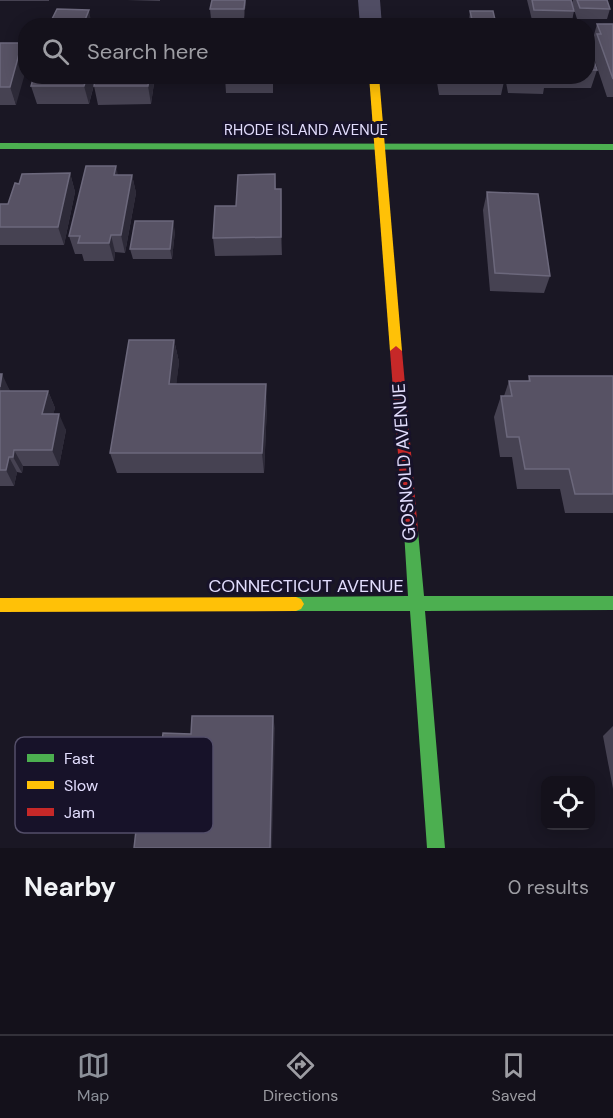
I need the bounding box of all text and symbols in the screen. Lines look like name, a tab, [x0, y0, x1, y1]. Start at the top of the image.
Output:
search box	[18, 18, 595, 84]
icon: search	[39, 35, 72, 68]
text: Search here	[87, 37, 208, 66]
street label: RHODE ISLAND AVENUE	[224, 120, 388, 140]
street label: GOSNOLD AVENUE	[387, 382, 421, 542]
street label: CONNECTICUT AVENUE	[208, 574, 404, 598]
legend	[15, 737, 213, 833]
text: Fast	[64, 748, 95, 769]
text: Slow	[64, 775, 98, 796]
map controls	[541, 776, 595, 830]
button: locate	[541, 776, 595, 830]
text: Jam	[64, 802, 95, 823]
text: Nearby	[24, 870, 116, 904]
text: 0 results	[508, 874, 589, 900]
tab: Map	[77, 1049, 110, 1106]
tab: Directions	[263, 1049, 338, 1106]
tab: Saved	[492, 1049, 536, 1106]

